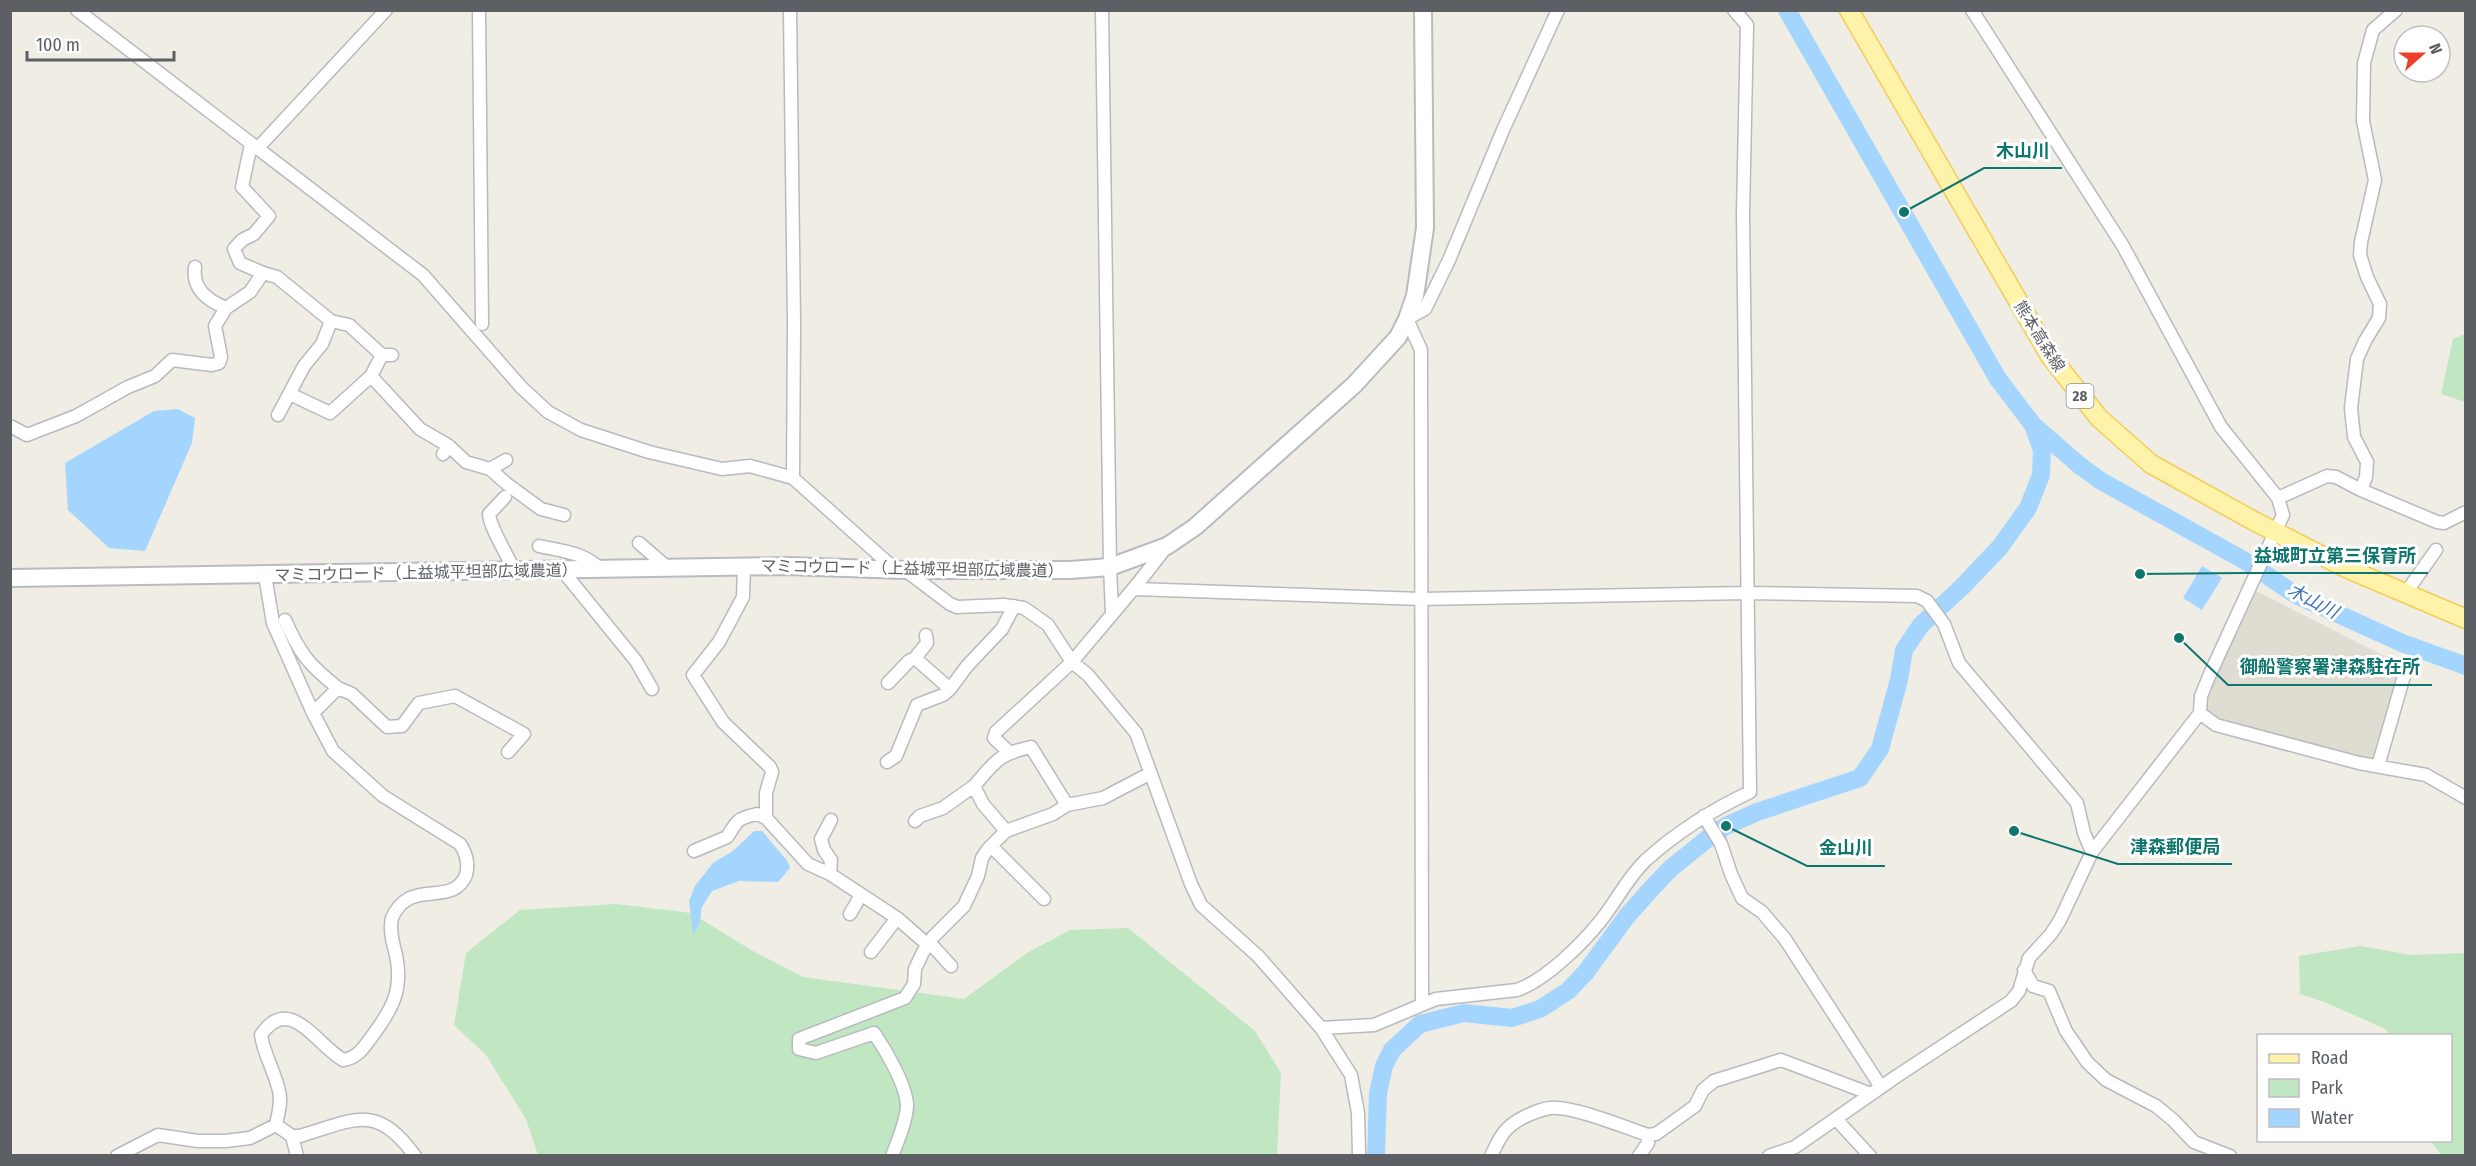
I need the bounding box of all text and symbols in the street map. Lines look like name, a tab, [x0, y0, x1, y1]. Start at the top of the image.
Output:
scale bar	[27, 24, 174, 62]
north arrow	[2392, 24, 2452, 84]
text: 100 m	[36, 34, 80, 56]
text: N	[2425, 41, 2446, 57]
callout: 木山川	[1984, 132, 2062, 168]
text: 木山川	[1996, 140, 2050, 162]
street label: 熊本高森線	[2010, 297, 2069, 375]
road number: 28	[2066, 384, 2094, 408]
callout: 益城町立第三保育所	[2242, 537, 2428, 573]
text: 益城町立第三保育所	[2254, 545, 2416, 567]
street label: マミコウロード（上益城平坦部広域農道）	[760, 556, 1064, 581]
street label: マミコウロード（上益城平坦部広域農道）	[274, 560, 578, 585]
water label: 木山川	[2284, 579, 2344, 624]
callout: 御船警察署津森駐在所	[2228, 649, 2432, 685]
text: 御船警察署津森駐在所	[2239, 656, 2420, 678]
callout: 津森郵便局	[2118, 828, 2232, 864]
callout: 金山川	[1807, 830, 1885, 866]
text: 津森郵便局	[2130, 836, 2220, 858]
text: 金山川	[1819, 837, 1873, 859]
legend	[2257, 1034, 2452, 1142]
text: Road	[2311, 1047, 2348, 1069]
text: Park	[2311, 1077, 2344, 1099]
text: Water	[2311, 1107, 2354, 1129]

